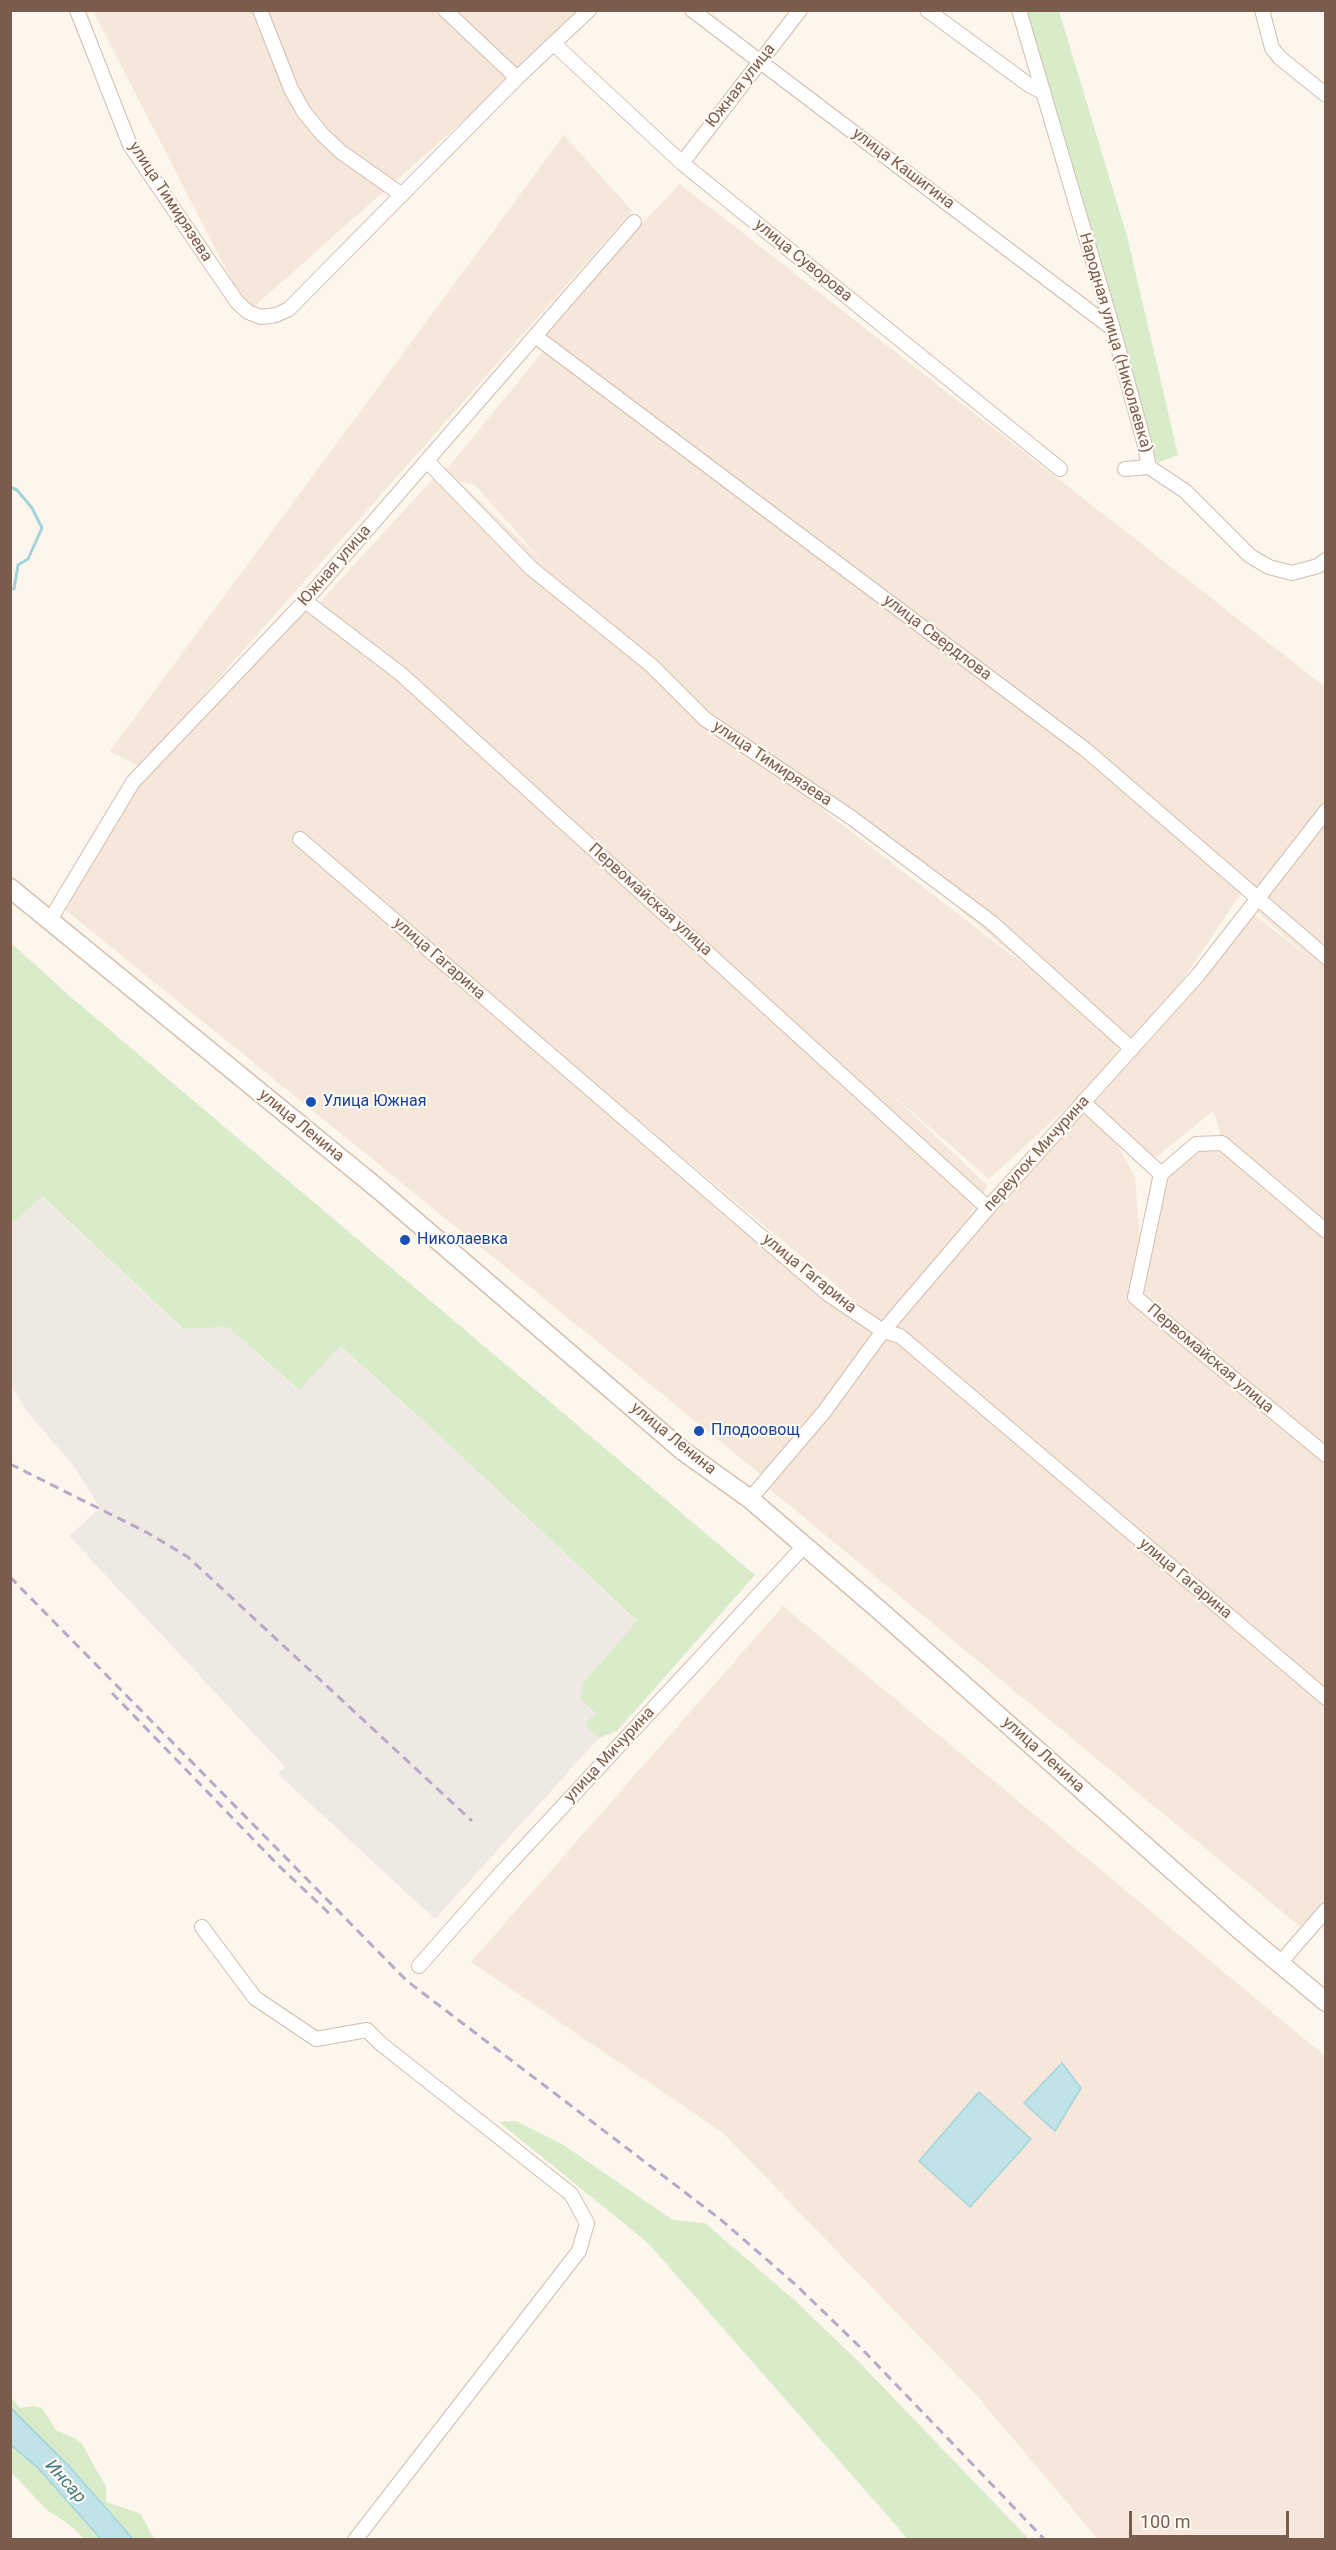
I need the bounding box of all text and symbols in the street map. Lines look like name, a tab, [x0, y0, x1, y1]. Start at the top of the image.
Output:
street label: Южная улица	[702, 40, 780, 132]
street label: улица Кашигина	[848, 124, 958, 214]
street label: улица Тимирязева	[124, 138, 216, 266]
street label: улица Суворова	[750, 216, 856, 306]
street label: Народная улица (Николаевка)	[1074, 231, 1156, 455]
street label: Южная улица	[295, 522, 375, 610]
street label: улица Свердлова	[879, 591, 995, 685]
street label: улица Тимирязева	[709, 717, 835, 811]
street label: Первомайская улица	[584, 840, 716, 960]
street label: улица Гагарина	[389, 914, 489, 1004]
street label: улица Ленина	[255, 1086, 347, 1166]
place label: Улица Южная	[323, 1092, 426, 1112]
street label: переулок Мичурина	[980, 1092, 1094, 1216]
marker: Улица Южная	[304, 1095, 318, 1109]
place label: Николаевка	[417, 1230, 508, 1250]
street label: улица Гагарина	[758, 1230, 860, 1318]
marker: Николаевка	[398, 1233, 412, 1247]
street label: Первомайская улица	[1143, 1300, 1277, 1418]
street label: улица Ленина	[627, 1399, 719, 1479]
place label: Плодоовощ	[711, 1421, 800, 1441]
marker: Плодоовощ	[692, 1424, 706, 1438]
street label: улица Гагарина	[1135, 1535, 1235, 1623]
street label: улица Мичурина	[561, 1703, 659, 1807]
street label: улица Ленина	[998, 1713, 1088, 1797]
water label: Инсар	[40, 2456, 90, 2508]
scale bar	[1132, 2499, 1292, 2537]
text: 100 m	[1140, 2511, 1191, 2532]

